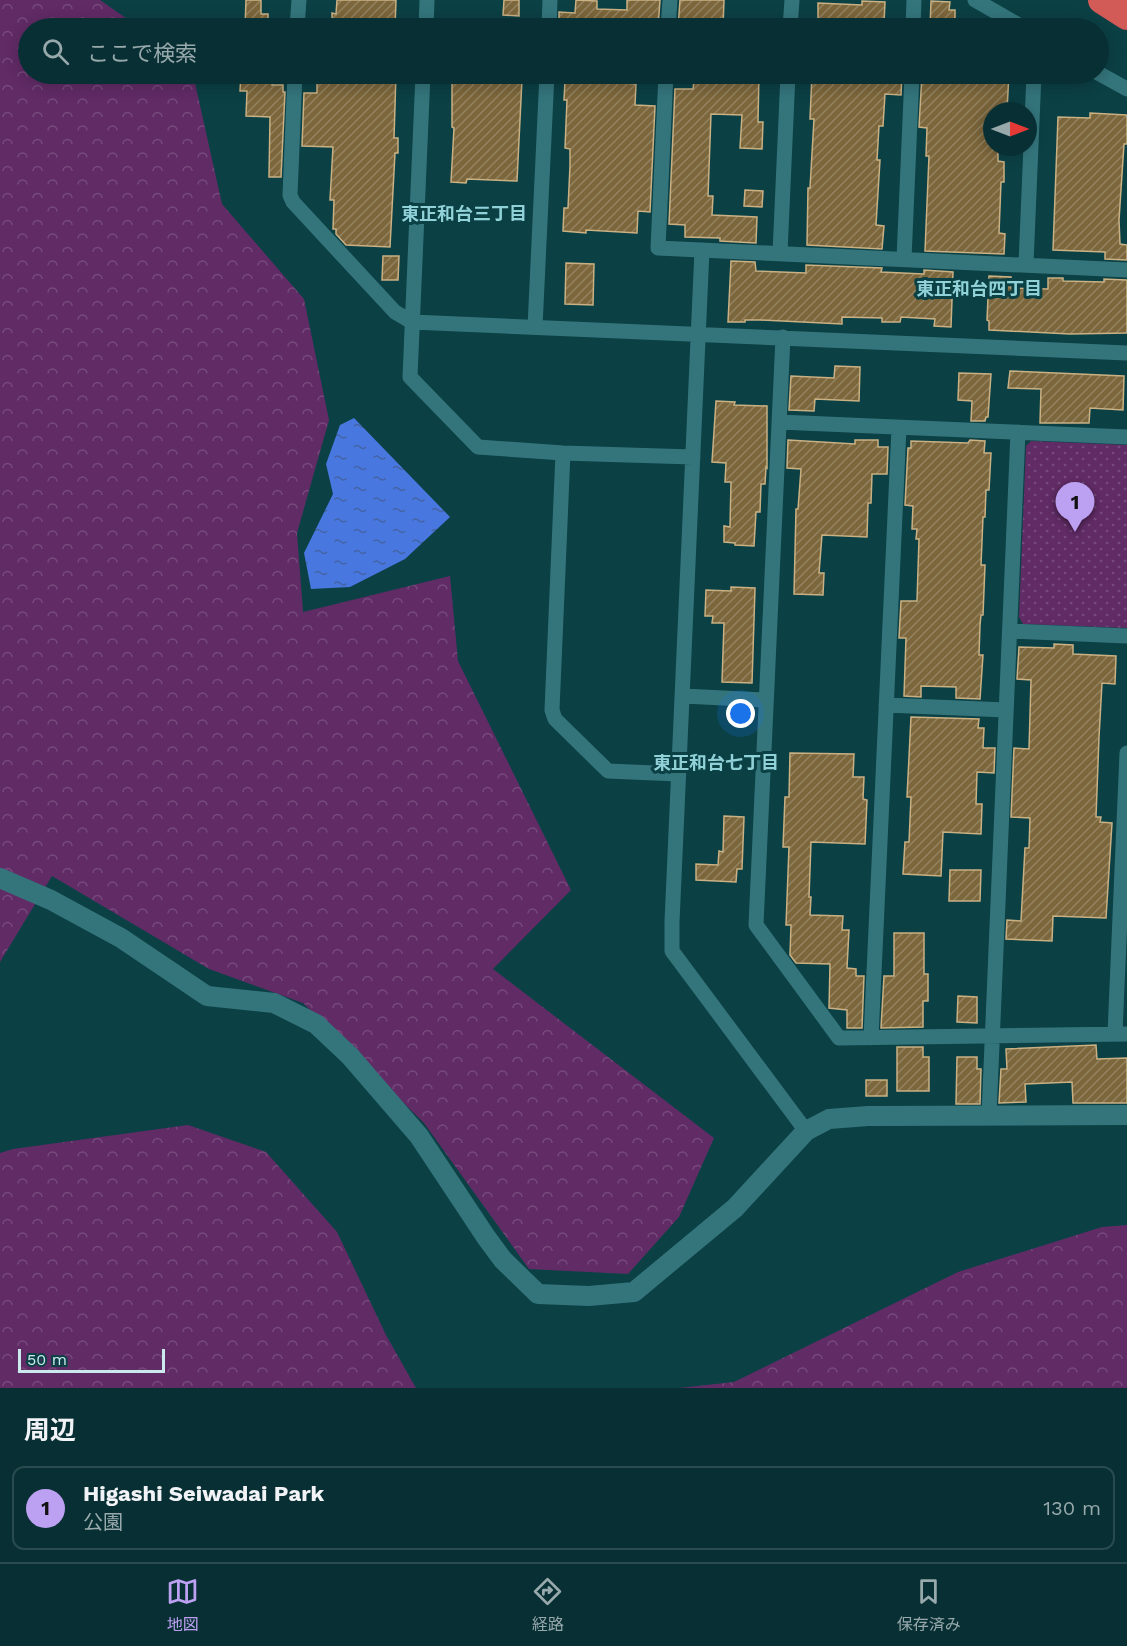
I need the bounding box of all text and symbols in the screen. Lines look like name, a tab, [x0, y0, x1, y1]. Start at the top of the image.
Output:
search box	[18, 18, 1109, 84]
icon: search	[39, 35, 72, 68]
text: ここで検索	[87, 41, 197, 66]
north arrow	[983, 102, 1037, 156]
district label: 東正和台三丁目	[401, 203, 527, 224]
district label: 東正和台四丁目	[916, 278, 1042, 299]
pin: 1	[1056, 482, 1094, 532]
your location	[726, 699, 755, 728]
district label: 東正和台七丁目	[653, 752, 779, 773]
scale bar	[18, 1346, 165, 1374]
text: 50 m	[27, 1350, 67, 1369]
text: 周辺	[24, 1415, 76, 1445]
text: Higashi Seiwadai Park	[83, 1481, 324, 1506]
text: 1	[41, 1496, 50, 1520]
text: 130 m	[1043, 1496, 1101, 1520]
text: 公園	[83, 1510, 123, 1534]
tab: 地図	[166, 1575, 199, 1635]
tab: 経路	[531, 1575, 564, 1635]
tab: 保存済み	[897, 1575, 961, 1635]

